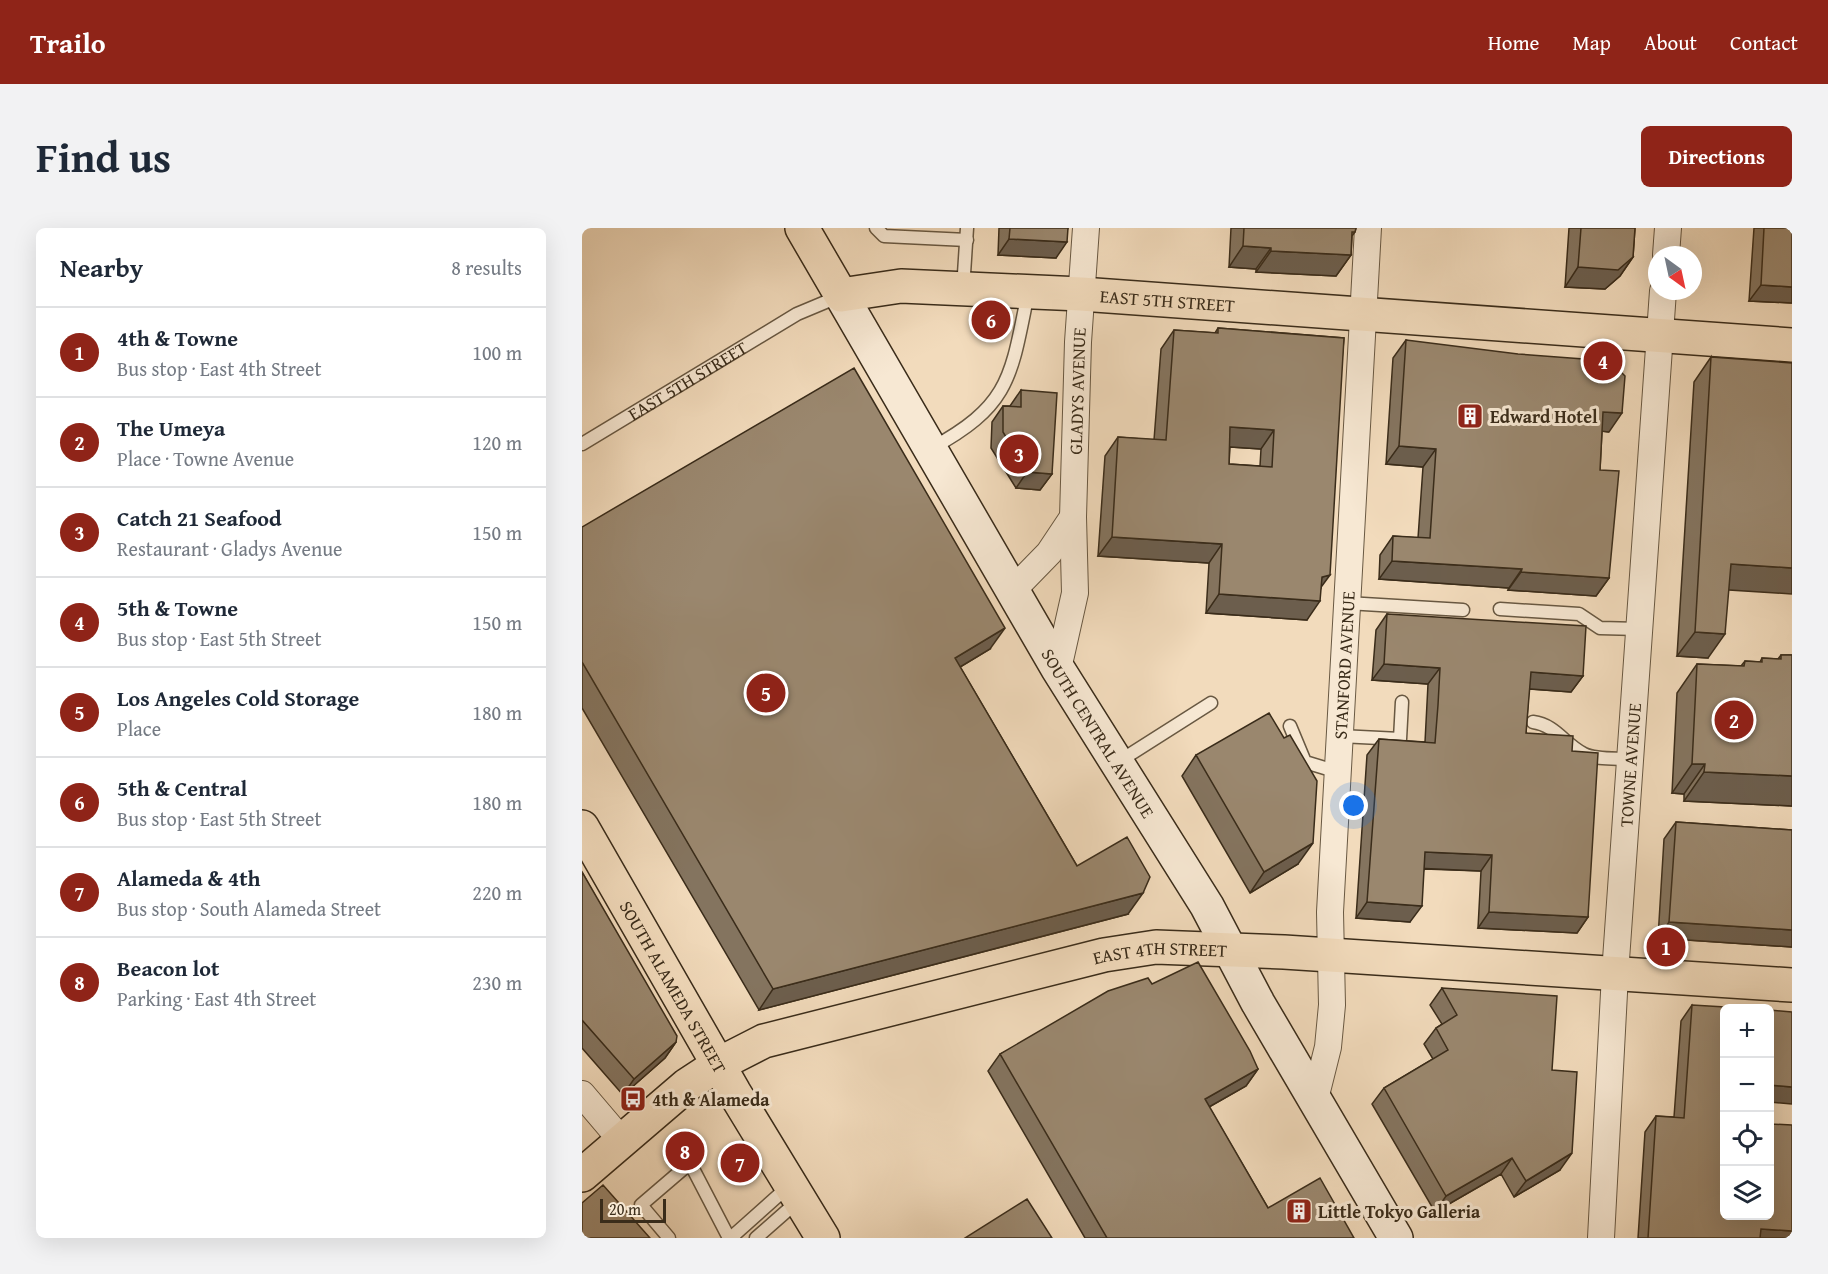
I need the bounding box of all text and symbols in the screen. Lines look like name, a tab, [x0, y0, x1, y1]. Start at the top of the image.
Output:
text: Trailo	[30, 22, 106, 63]
text: Home	[1488, 27, 1539, 58]
text: Map	[1572, 27, 1611, 58]
text: About	[1644, 27, 1697, 58]
text: Contact	[1730, 27, 1798, 58]
text: Find us	[36, 126, 171, 187]
button: Directions	[1641, 126, 1792, 187]
north arrow	[1648, 246, 1702, 300]
text: Nearby	[60, 248, 143, 287]
text: 8 results	[451, 253, 522, 282]
street label: EAST 5TH STREET	[1099, 282, 1236, 318]
pin: 6	[972, 298, 1010, 343]
text: 4th & Towne	[117, 322, 238, 354]
street label: GLADYS AVENUE	[1061, 327, 1092, 455]
street label: EAST 5TH STREET	[622, 334, 752, 427]
text: 1	[74, 338, 85, 367]
text: 100 m	[472, 338, 522, 367]
pin: 4	[1584, 338, 1622, 384]
text: Bus stop · East 4th Street	[117, 354, 322, 383]
building icon: Edward Hotel	[1455, 401, 1485, 431]
place label: Edward Hotel	[1490, 403, 1598, 430]
text: The Umeya	[117, 412, 225, 444]
text: 2	[74, 428, 85, 457]
text: 120 m	[472, 428, 522, 457]
pin: 3	[1000, 432, 1038, 476]
text: Place · Towne Avenue	[117, 444, 294, 473]
text: Catch 21 Seafood	[117, 502, 282, 534]
text: 3	[74, 518, 85, 547]
text: 150 m	[472, 518, 522, 547]
text: Restaurant · Gladys Avenue	[117, 534, 342, 563]
street label: STANFORD AVENUE	[1326, 590, 1361, 740]
text: 5th & Towne	[117, 592, 238, 624]
text: 4	[74, 608, 85, 637]
text: 150 m	[472, 608, 522, 637]
text: Bus stop · East 5th Street	[117, 624, 322, 653]
street label: SOUTH CENTRAL AVENUE	[1035, 643, 1162, 823]
pin: 5	[746, 670, 786, 716]
text: Los Angeles Cold Storage	[117, 682, 359, 714]
text: 5	[74, 698, 85, 727]
text: 180 m	[472, 698, 522, 727]
pin: 2	[1714, 698, 1754, 742]
street label: TOWNE AVENUE	[1612, 702, 1648, 828]
text: Place	[117, 714, 161, 743]
text: 5th & Central	[117, 772, 247, 804]
text: 6	[74, 788, 85, 817]
text: 180 m	[472, 788, 522, 817]
your location	[1339, 791, 1368, 820]
text: Bus stop · East 5th Street	[117, 804, 322, 833]
text: Alameda & 4th	[117, 862, 261, 894]
text: 7	[74, 878, 85, 907]
text: 220 m	[472, 878, 522, 907]
text: Bus stop · South Alameda Street	[117, 894, 381, 923]
street label: SOUTH ALAMEDA STREET	[613, 895, 734, 1078]
pin: 1	[1646, 924, 1686, 970]
street label: EAST 4TH STREET	[1090, 933, 1228, 971]
text: Beacon lot	[117, 952, 219, 984]
text: 8	[74, 968, 85, 997]
text: 230 m	[472, 968, 522, 997]
text: Parking · East 4th Street	[117, 984, 316, 1013]
map controls	[1720, 1004, 1774, 1220]
button: +	[1720, 1004, 1774, 1058]
button: −	[1720, 1058, 1774, 1112]
bus stop icon: 4th & Alameda	[618, 1084, 648, 1114]
place label: 4th & Alameda	[652, 1086, 770, 1113]
button: locate	[1720, 1112, 1774, 1166]
pin: 8	[666, 1128, 704, 1174]
pin: 7	[720, 1140, 760, 1186]
button: layers	[1720, 1166, 1774, 1220]
scale bar	[600, 1196, 666, 1224]
building icon: Little Tokyo Galleria	[1284, 1196, 1314, 1226]
text: 20 m	[609, 1197, 641, 1221]
place label: Little Tokyo Galleria	[1318, 1198, 1481, 1225]

